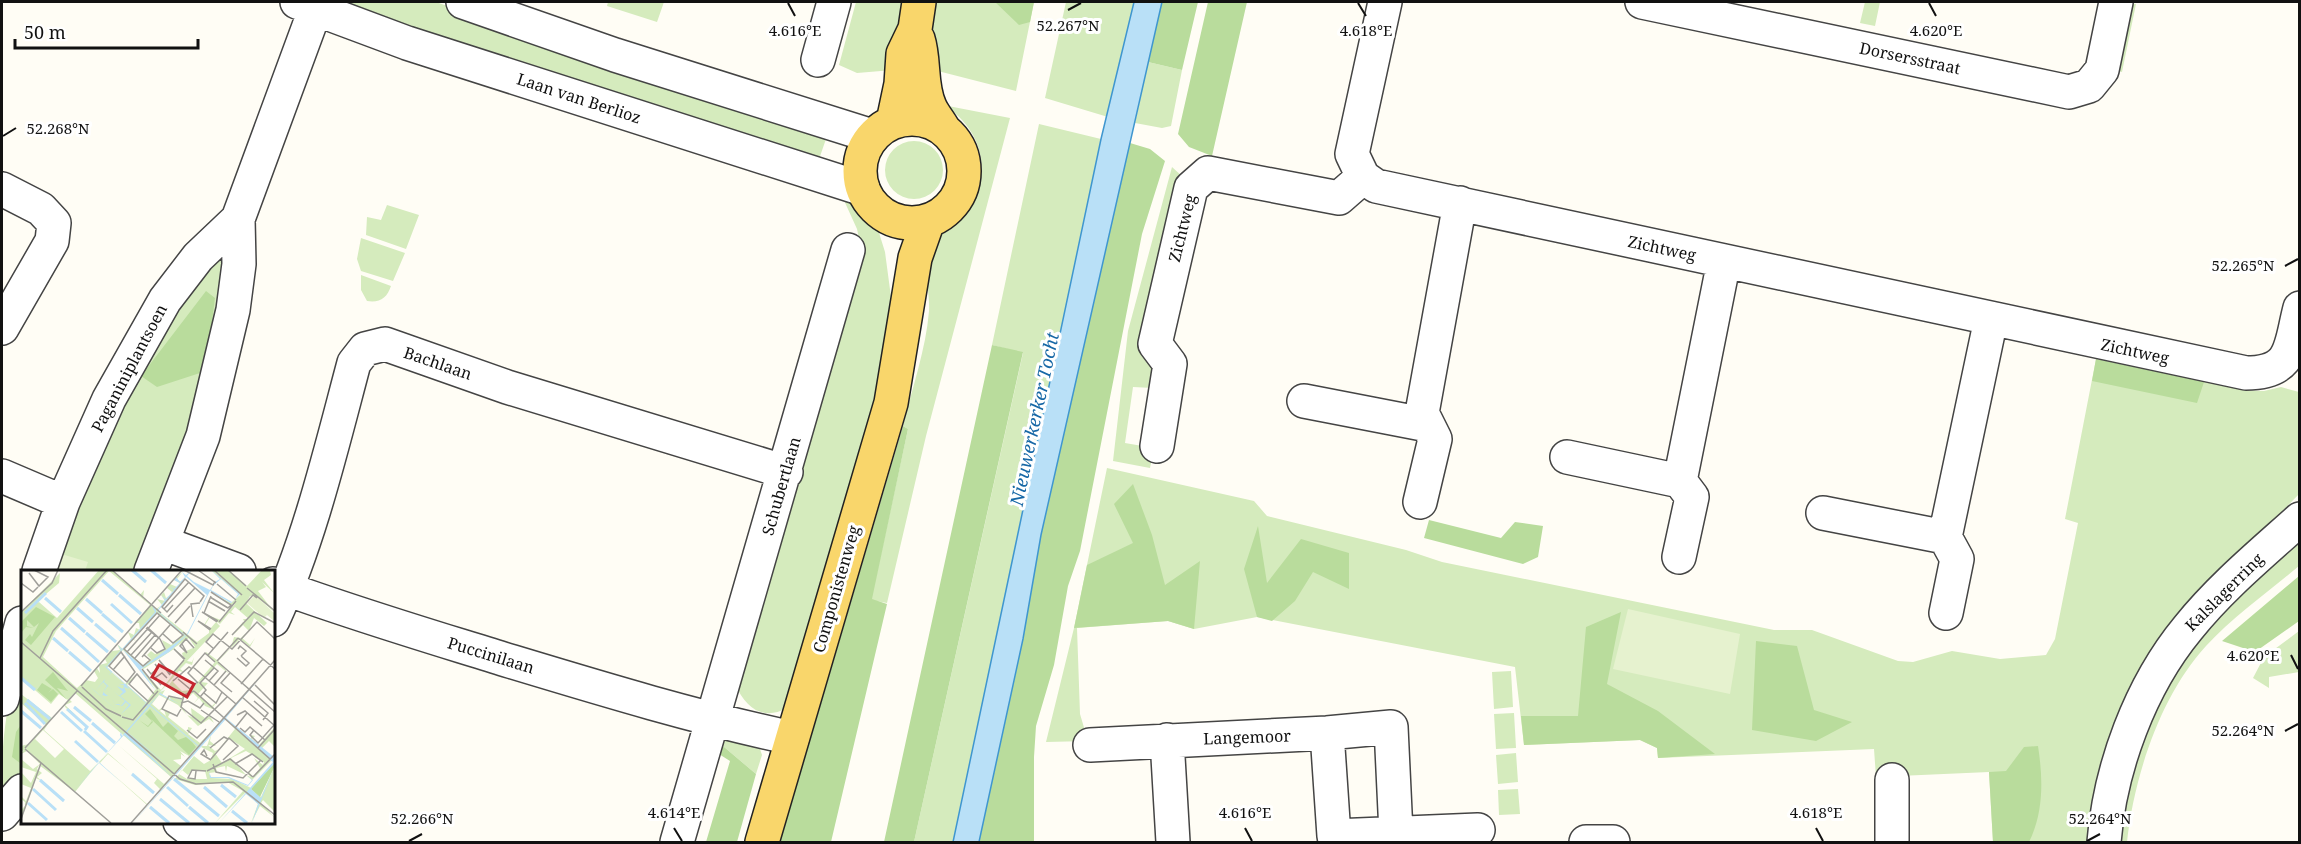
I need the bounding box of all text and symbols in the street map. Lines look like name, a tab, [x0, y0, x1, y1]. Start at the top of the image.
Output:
scale bar	[15, 12, 198, 50]
text: 52.267°N	[1036, 15, 1100, 35]
text: 50 m	[24, 20, 66, 44]
text: 4.616°E	[769, 20, 821, 40]
text: 4.618°E	[1340, 20, 1392, 40]
text: 4.620°E	[1910, 20, 1962, 40]
street label: Dorsersstraat	[1858, 37, 1963, 80]
street label: Laan van Berlioz	[514, 68, 644, 128]
text: 52.268°N	[26, 118, 90, 138]
street label: Zichtweg	[1163, 191, 1201, 264]
street label: Zichtweg	[1626, 230, 1699, 266]
text: 52.265°N	[2211, 255, 2275, 275]
street label: Paganiniplantsoen	[86, 300, 172, 436]
water label: Nieuwerkerker Tocht	[1004, 330, 1064, 509]
street label: Zichtweg	[2099, 333, 2172, 369]
street label: Bachlaan	[401, 341, 475, 385]
street label: Schubertlaan	[756, 434, 806, 538]
street label: Componistenweg	[807, 522, 865, 655]
street label: Kalslagerring	[2180, 548, 2268, 636]
inset map	[21, 570, 274, 823]
street label: Puccinilaan	[445, 631, 537, 679]
text: 4.620°E	[2227, 645, 2279, 665]
text: 52.264°N	[2211, 720, 2275, 740]
street label: Langemoor	[1203, 724, 1292, 750]
text: 4.614°E	[648, 802, 700, 822]
text: 4.616°E	[1219, 802, 1271, 822]
text: 4.618°E	[1790, 802, 1842, 822]
text: 52.266°N	[390, 808, 454, 828]
text: 52.264°N	[2068, 808, 2132, 828]

